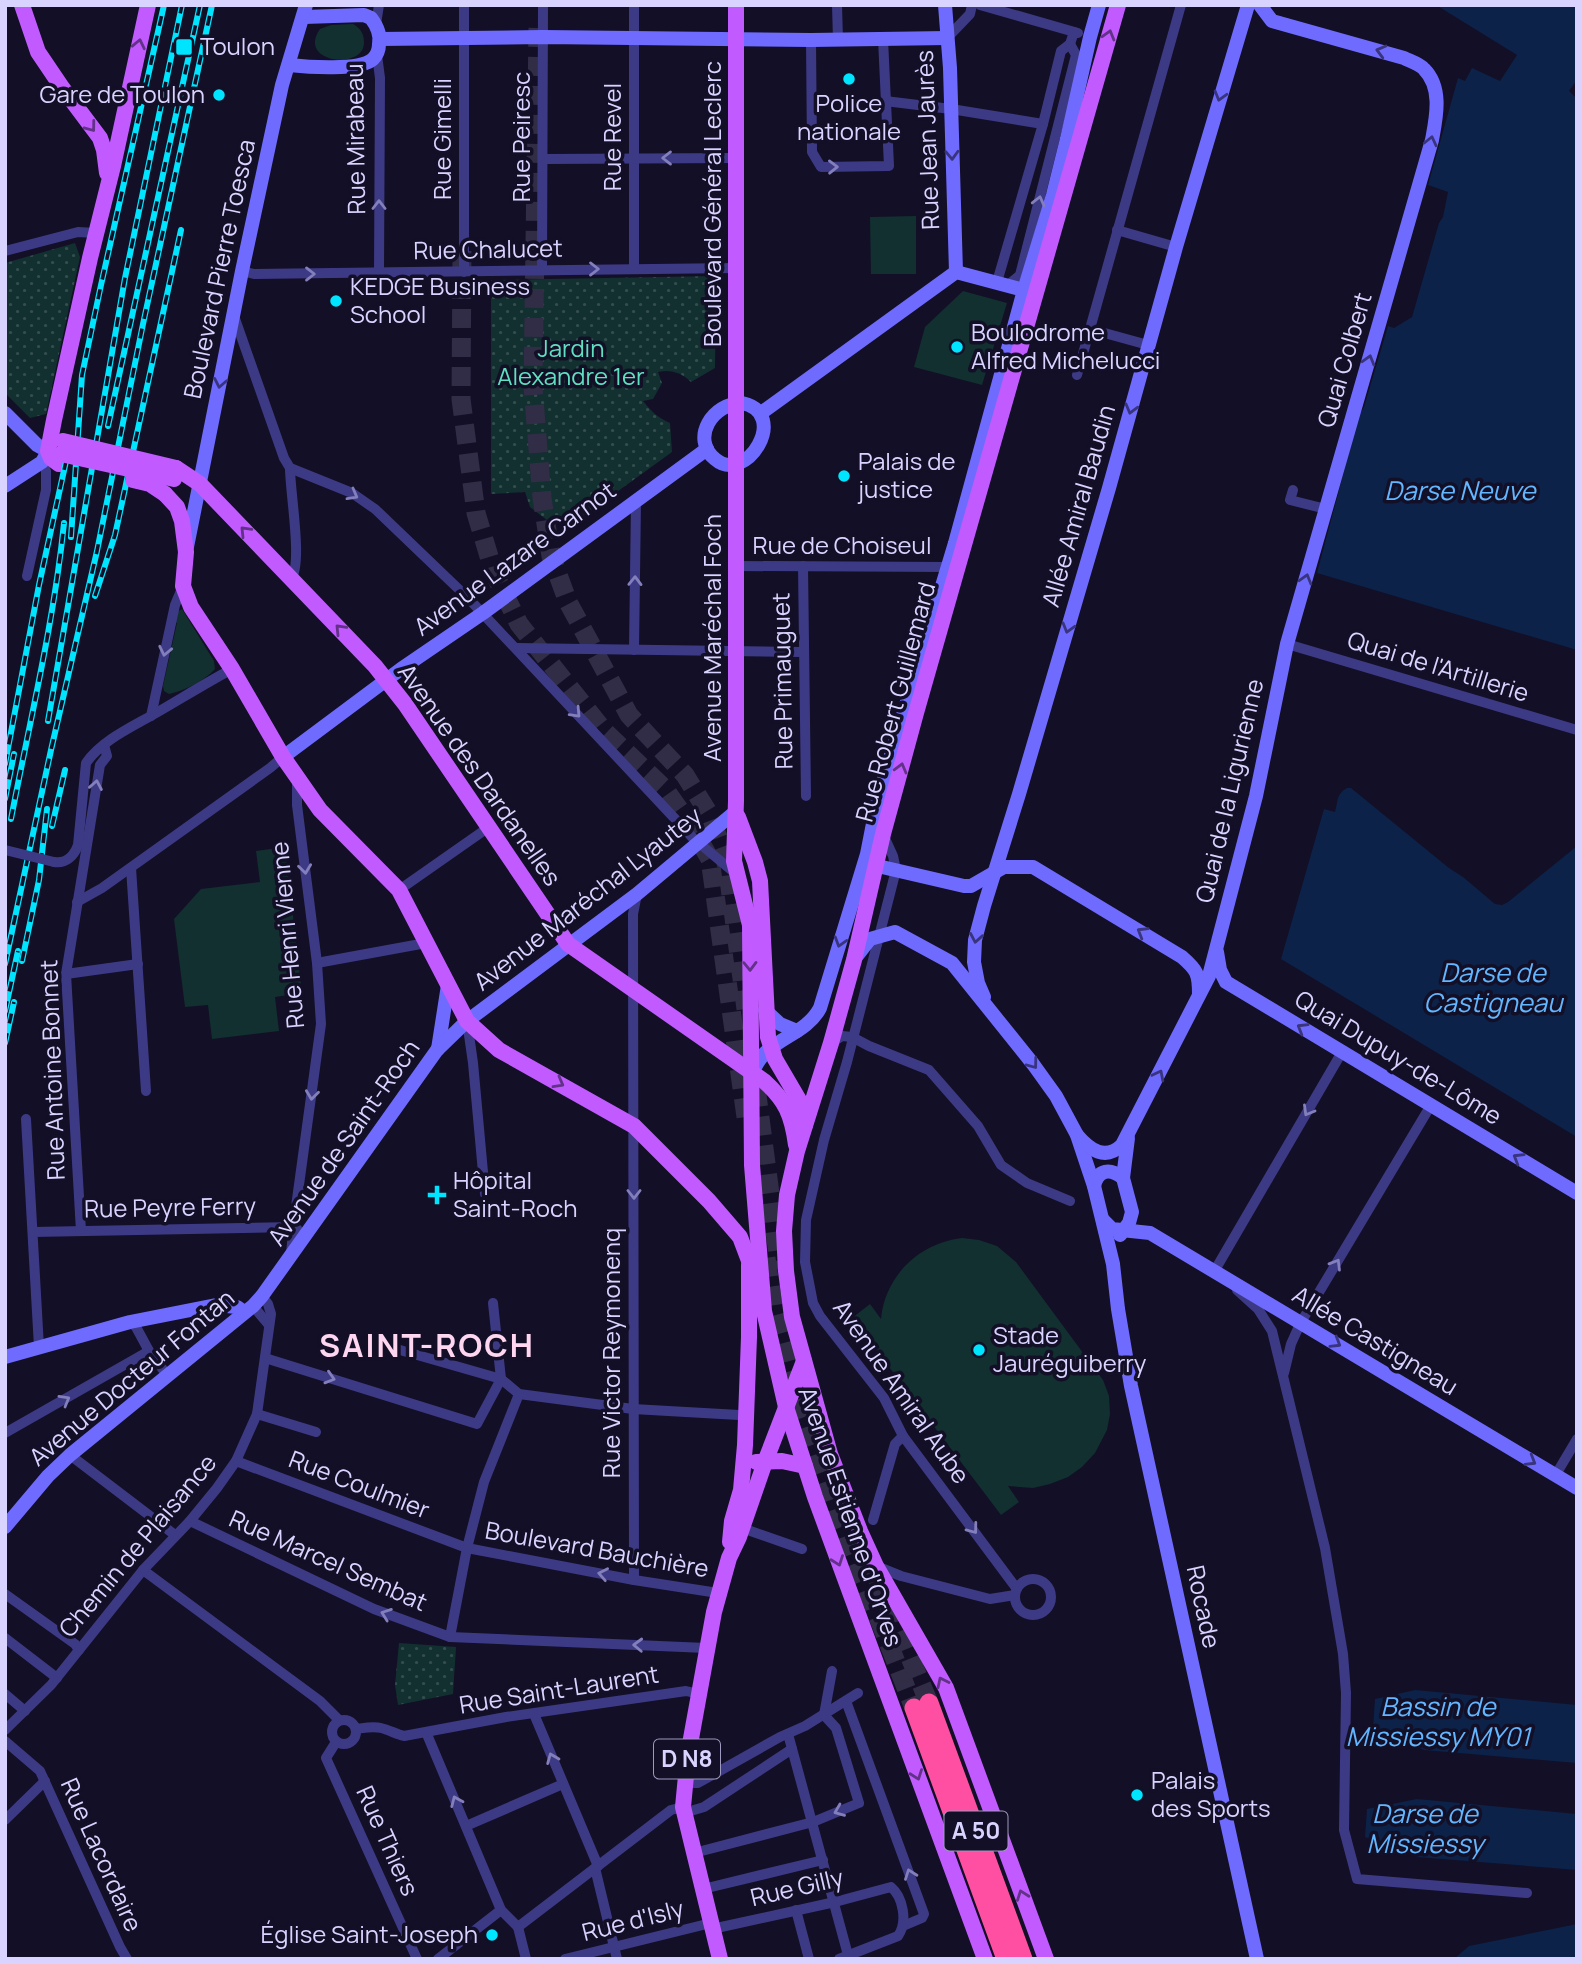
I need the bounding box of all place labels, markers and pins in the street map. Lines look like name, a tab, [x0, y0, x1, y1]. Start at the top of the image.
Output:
place label: Toulon	[200, 29, 275, 62]
marker: Toulon	[174, 37, 194, 57]
marker: Police nationale	[841, 71, 857, 87]
place label: Gare de Toulon	[40, 77, 205, 110]
place label: Police nationale	[797, 86, 901, 147]
marker: Gare de Toulon	[211, 87, 227, 103]
place label: KEDGE Business School	[350, 269, 530, 330]
marker: KEDGE Business School	[328, 293, 344, 309]
place label: Boulodrome Alfred Michelucci	[971, 315, 1160, 376]
marker: Boulodrome Alfred Michelucci	[949, 339, 965, 355]
place label: Palais de justice	[857, 444, 955, 505]
marker: Palais de justice	[836, 468, 852, 484]
place label: Hôpital Saint-Roch	[453, 1163, 578, 1224]
marker: Hôpital Saint-Roch	[427, 1185, 447, 1205]
place label: Stade Jauréguiberry	[993, 1318, 1147, 1379]
marker: Stade Jauréguiberry	[971, 1342, 987, 1358]
place label: Palais des Sports	[1151, 1763, 1271, 1824]
marker: Palais des Sports	[1129, 1787, 1145, 1803]
place label: Église Saint-Joseph	[261, 1917, 478, 1950]
marker: Église Saint-Joseph	[484, 1927, 500, 1943]

